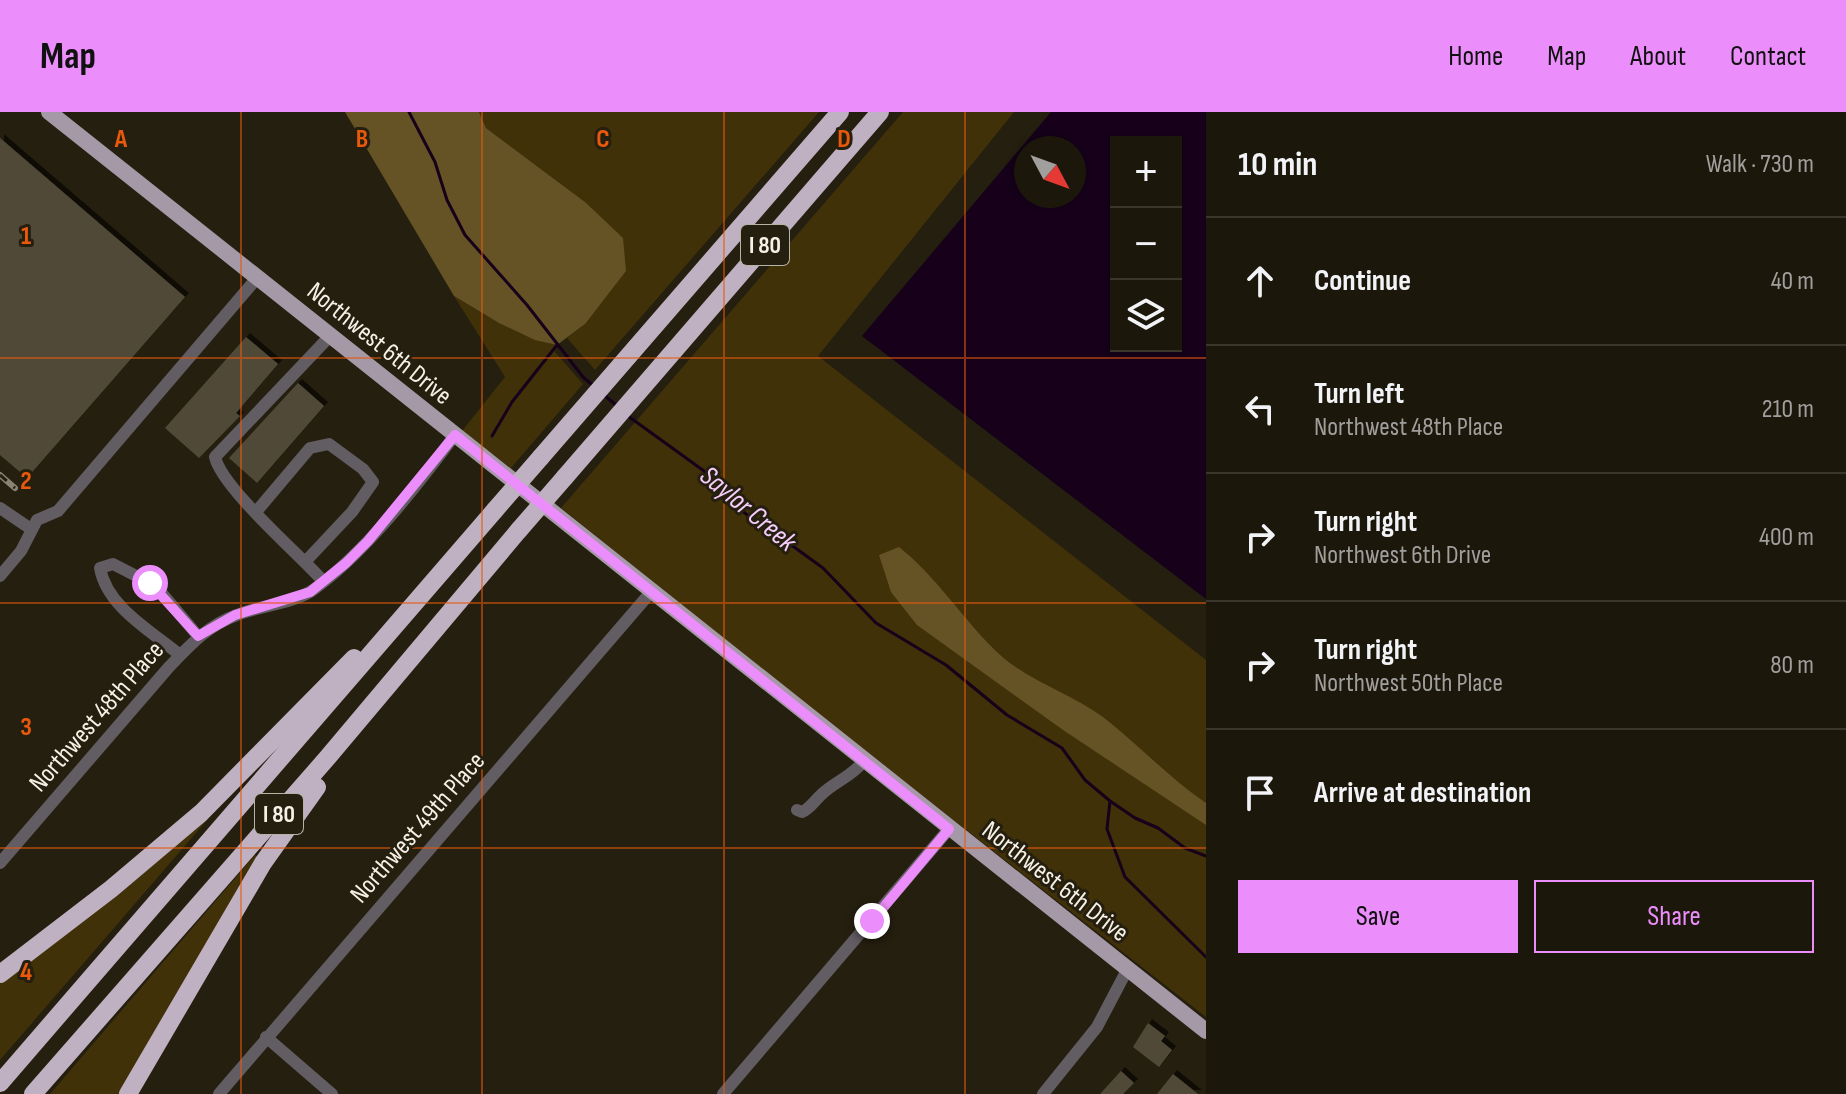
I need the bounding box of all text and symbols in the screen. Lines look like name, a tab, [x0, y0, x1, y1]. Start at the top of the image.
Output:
text: Map	[40, 34, 96, 79]
text: Home	[1448, 40, 1503, 73]
text: Map	[1547, 40, 1586, 73]
text: About	[1630, 40, 1686, 73]
text: Contact	[1730, 40, 1806, 73]
text: A	[114, 124, 128, 155]
text: B	[356, 124, 368, 155]
text: C	[596, 124, 610, 155]
text: D	[837, 124, 851, 155]
north arrow	[1014, 136, 1086, 208]
map controls	[1110, 136, 1182, 352]
button: +	[1110, 136, 1182, 208]
text: 10 min	[1238, 144, 1317, 185]
text: Walk · 730 m	[1706, 149, 1814, 180]
button: −	[1110, 208, 1182, 280]
text: 1	[21, 221, 31, 252]
road number: I 80	[741, 225, 789, 265]
icon: ahead	[1238, 259, 1282, 303]
text: Continue	[1314, 263, 1411, 299]
text: 40 m	[1771, 266, 1814, 297]
street label: Northwest 6th Drive	[300, 276, 458, 412]
button: layers	[1110, 280, 1182, 352]
text: Turn left	[1314, 376, 1404, 412]
icon: left	[1238, 387, 1282, 431]
text: 210 m	[1762, 394, 1814, 425]
text: Northwest 48th Place	[1314, 412, 1503, 443]
water label: Saylor Creek	[693, 459, 804, 560]
text: 2	[20, 466, 32, 497]
text: Turn right	[1314, 504, 1417, 540]
icon: right	[1238, 515, 1282, 559]
text: 400 m	[1759, 522, 1814, 553]
text: Northwest 6th Drive	[1314, 540, 1491, 571]
route start	[132, 565, 168, 601]
text: Turn right	[1314, 632, 1417, 668]
street label: Northwest 48th Place	[23, 635, 171, 799]
icon: right	[1238, 643, 1282, 687]
text: 80 m	[1770, 650, 1814, 681]
text: Northwest 50th Place	[1314, 668, 1503, 699]
text: 3	[20, 712, 32, 743]
street label: Northwest 49th Place	[344, 746, 492, 910]
icon: arrive	[1238, 771, 1282, 815]
text: Arrive at destination	[1314, 775, 1531, 811]
road number: I 80	[255, 794, 303, 834]
street label: Northwest 6th Drive	[976, 815, 1134, 949]
button: Save	[1238, 880, 1518, 953]
button: Share	[1534, 880, 1814, 953]
route end	[854, 903, 890, 939]
text: 4	[20, 957, 32, 988]

